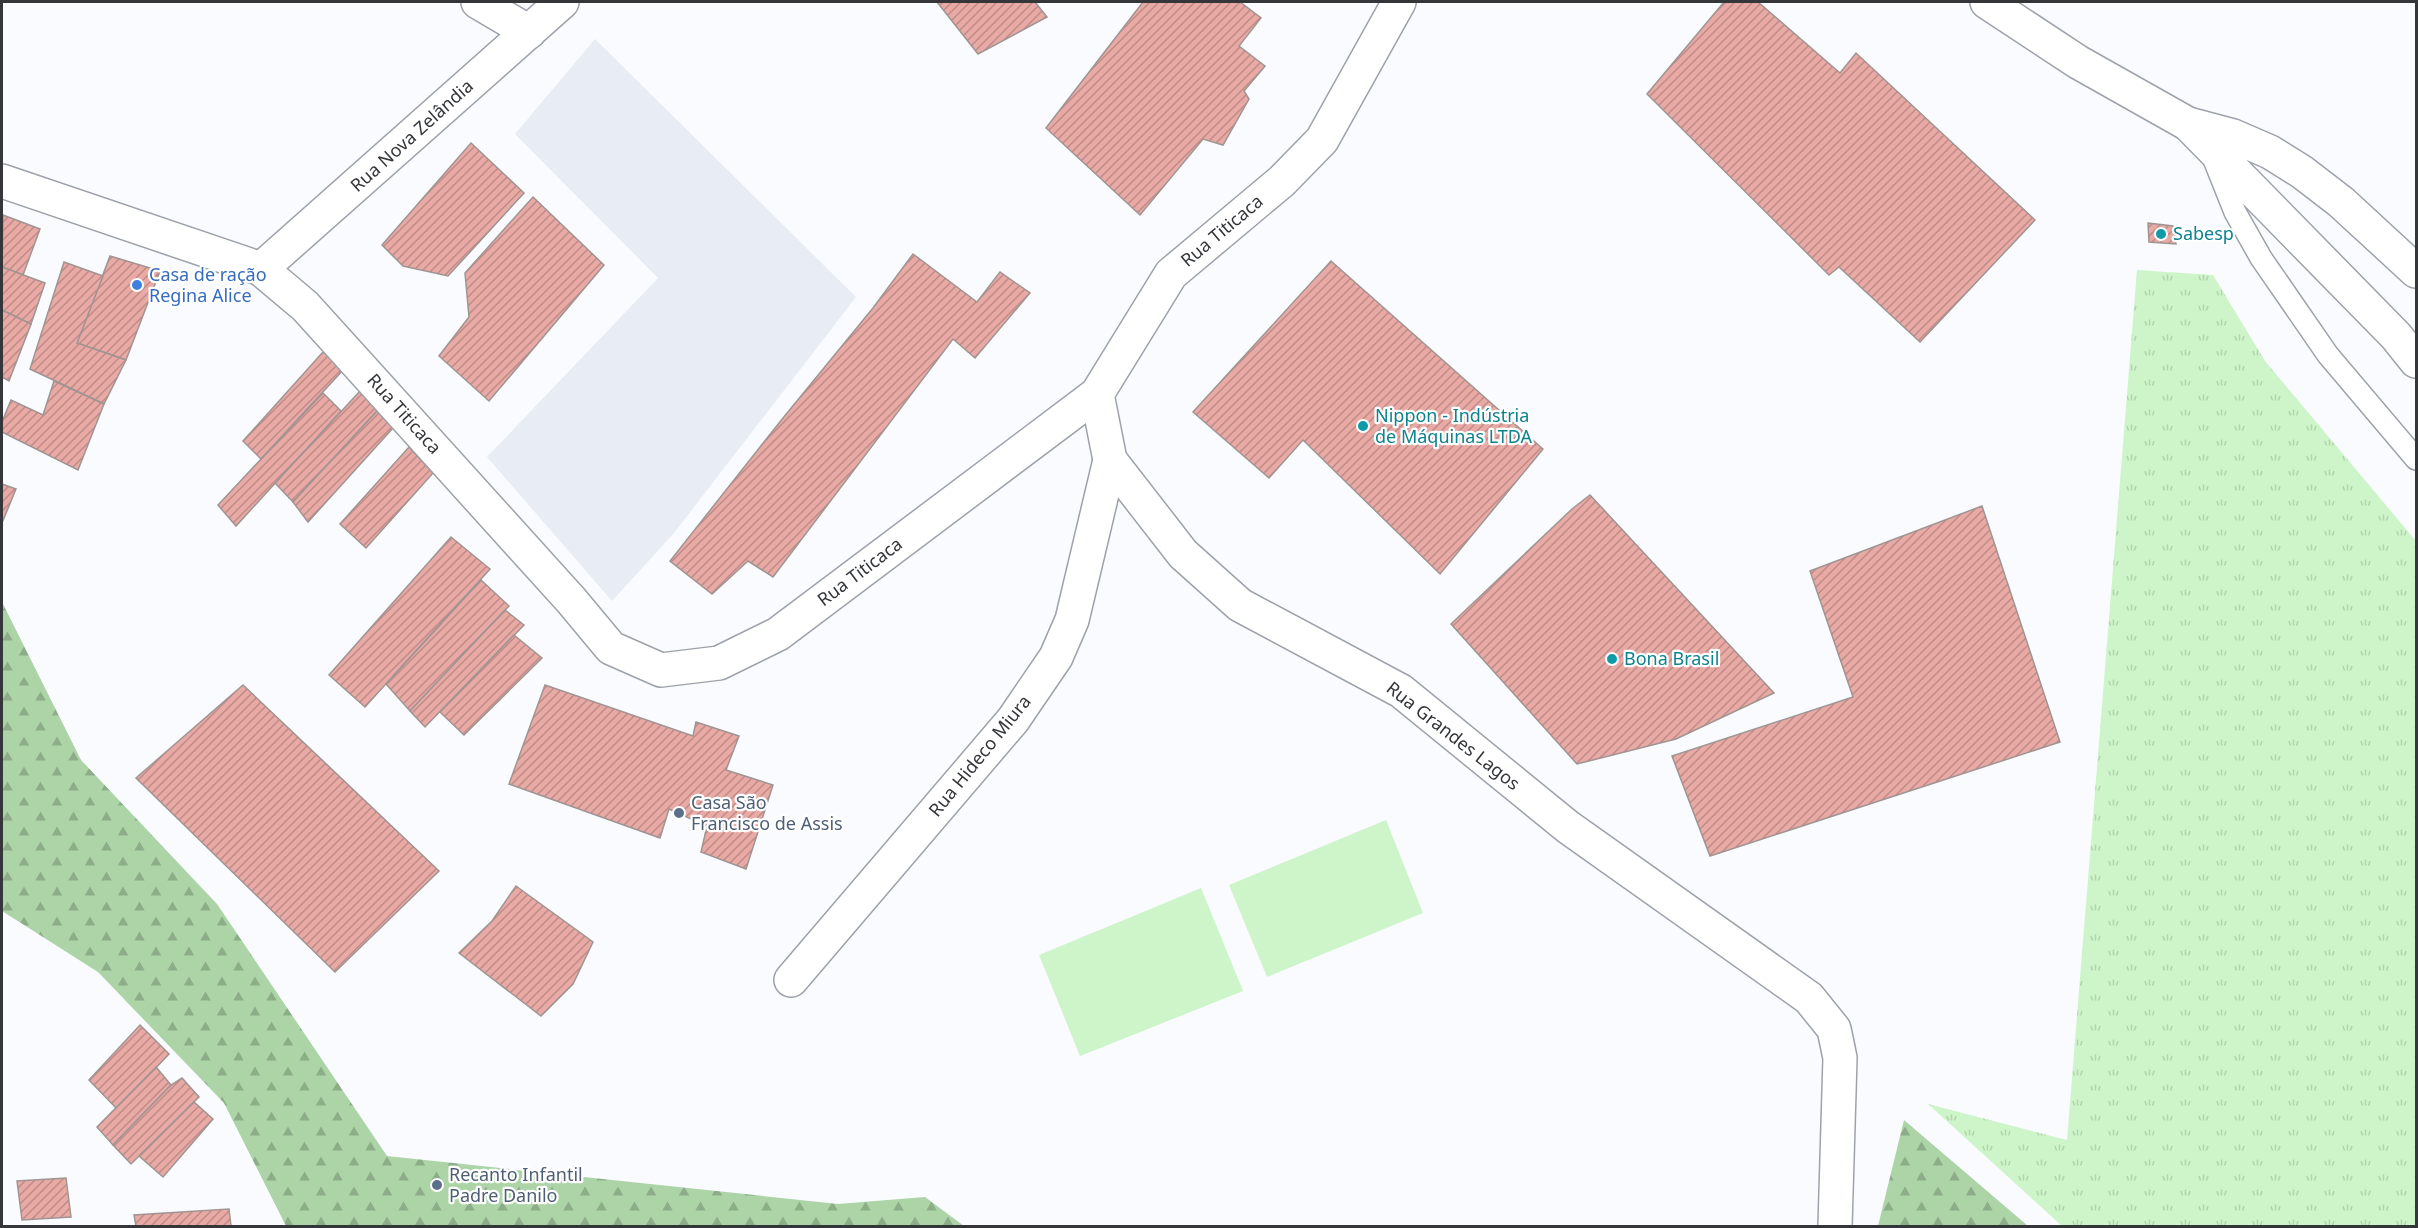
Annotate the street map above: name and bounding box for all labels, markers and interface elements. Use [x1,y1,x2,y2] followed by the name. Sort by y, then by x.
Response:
[345,74,478,197] street label: Rua Nova Zelândia
[1175,189,1268,272] street label: Rua Titicaca
[2173,221,2234,245] place label: Sabesp
[2154,227,2168,241] marker: Sabesp
[149,262,267,307] place label: Casa de ração Regina Alice
[130,278,144,292] marker: Casa de ração Regina Alice
[362,368,447,459] street label: Rua Titicaca
[1375,403,1533,448] place label: Nippon - Indústria de Máquinas LTDA
[1356,419,1370,433] marker: Nippon - Indústria de Máquinas LTDA
[812,531,907,611] street label: Rua Titicaca
[1624,646,1719,670] place label: Bona Brasil
[1605,652,1619,666] marker: Bona Brasil
[1382,676,1525,795] street label: Rua Grandes Lagos
[923,690,1036,821] street label: Rua Hideco Miura
[691,790,843,835] place label: Casa São Francisco de Assis
[672,806,686,820] marker: Casa São Francisco de Assis
[449,1162,583,1207] place label: Recanto Infantil Padre Danilo
[430,1178,444,1192] marker: Recanto Infantil Padre Danilo

